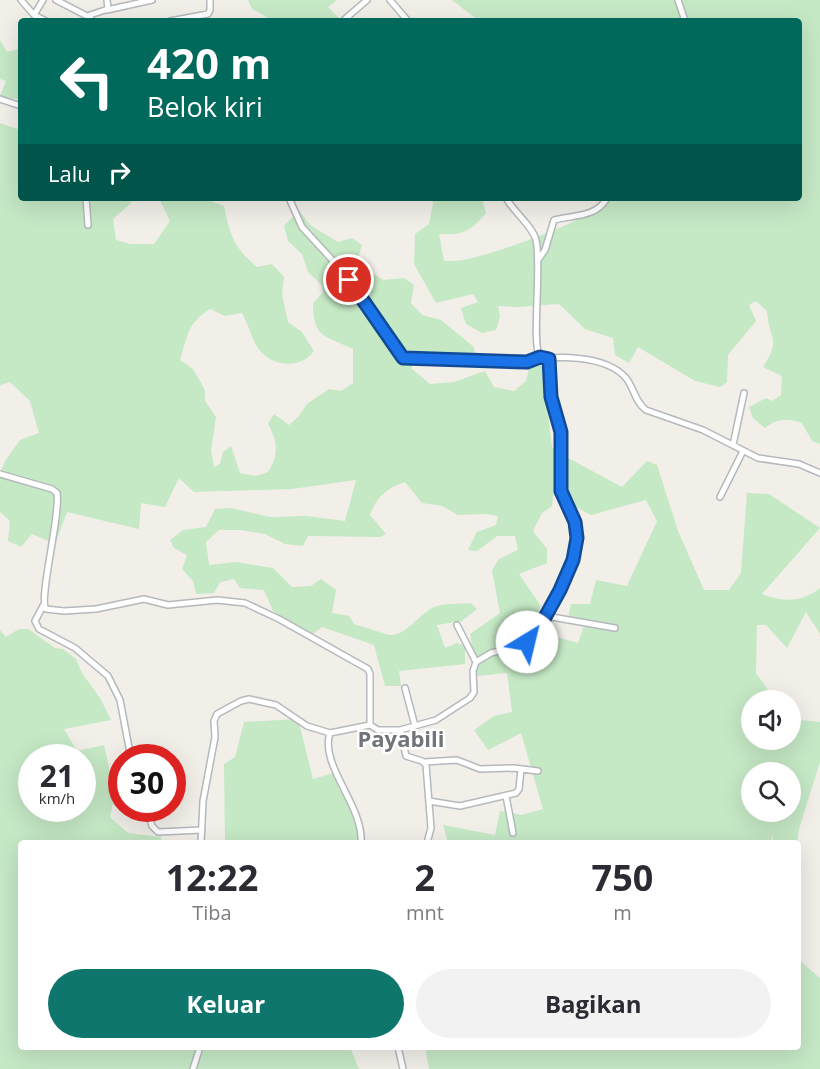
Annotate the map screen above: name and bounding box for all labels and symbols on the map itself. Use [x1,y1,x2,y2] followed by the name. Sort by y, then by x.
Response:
[323,254,374,305] pin
[495,610,559,674] position arrow
[358,723,444,753] district label: Payabili
[108,744,186,822] speed limit sign: 30

